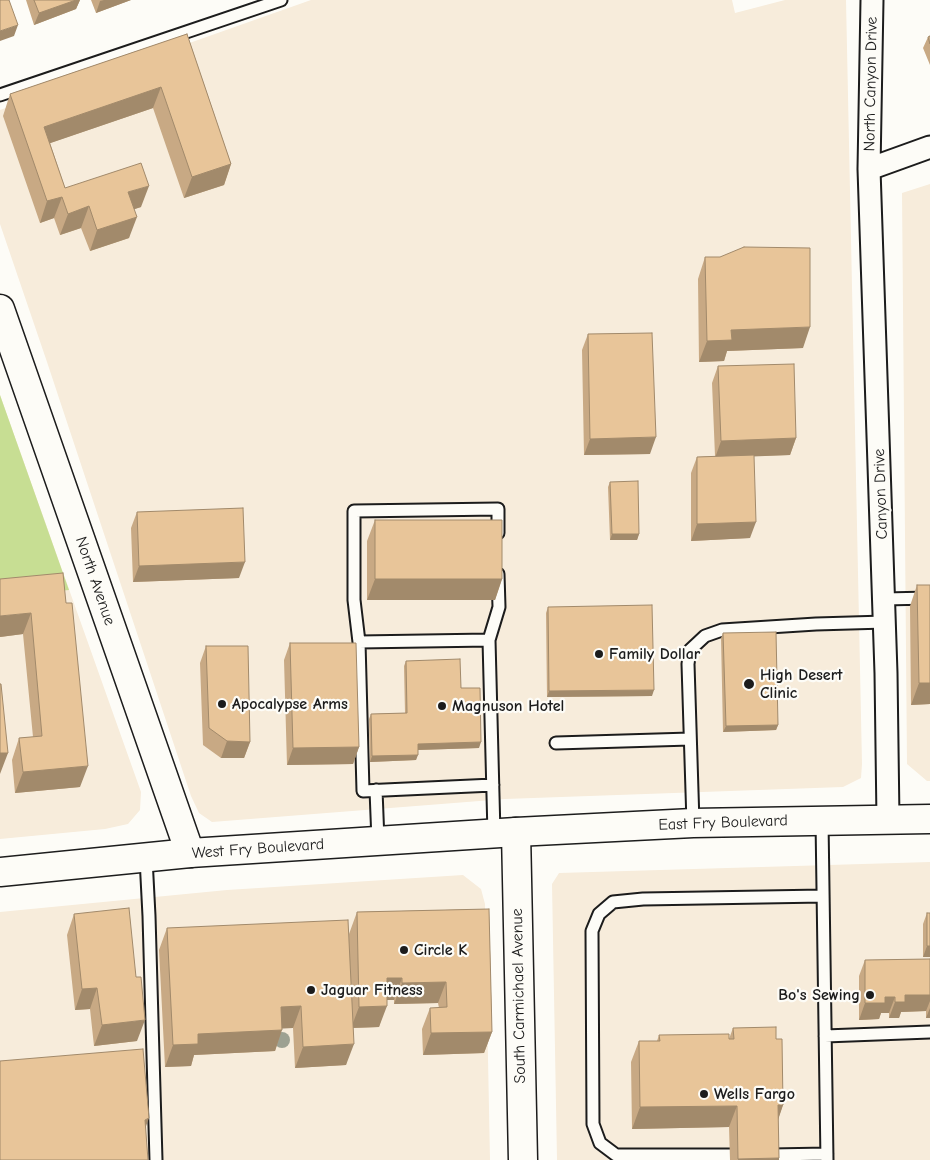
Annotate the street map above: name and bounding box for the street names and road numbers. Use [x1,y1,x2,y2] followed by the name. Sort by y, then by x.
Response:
[860,16,882,152] street label: North Canyon Drive
[870,448,892,540] street label: Canyon Drive
[71,534,119,628] street label: North Avenue
[658,811,788,835] street label: East Fry Boulevard
[191,835,325,863] street label: West Fry Boulevard
[508,908,530,1084] street label: South Carmichael Avenue

